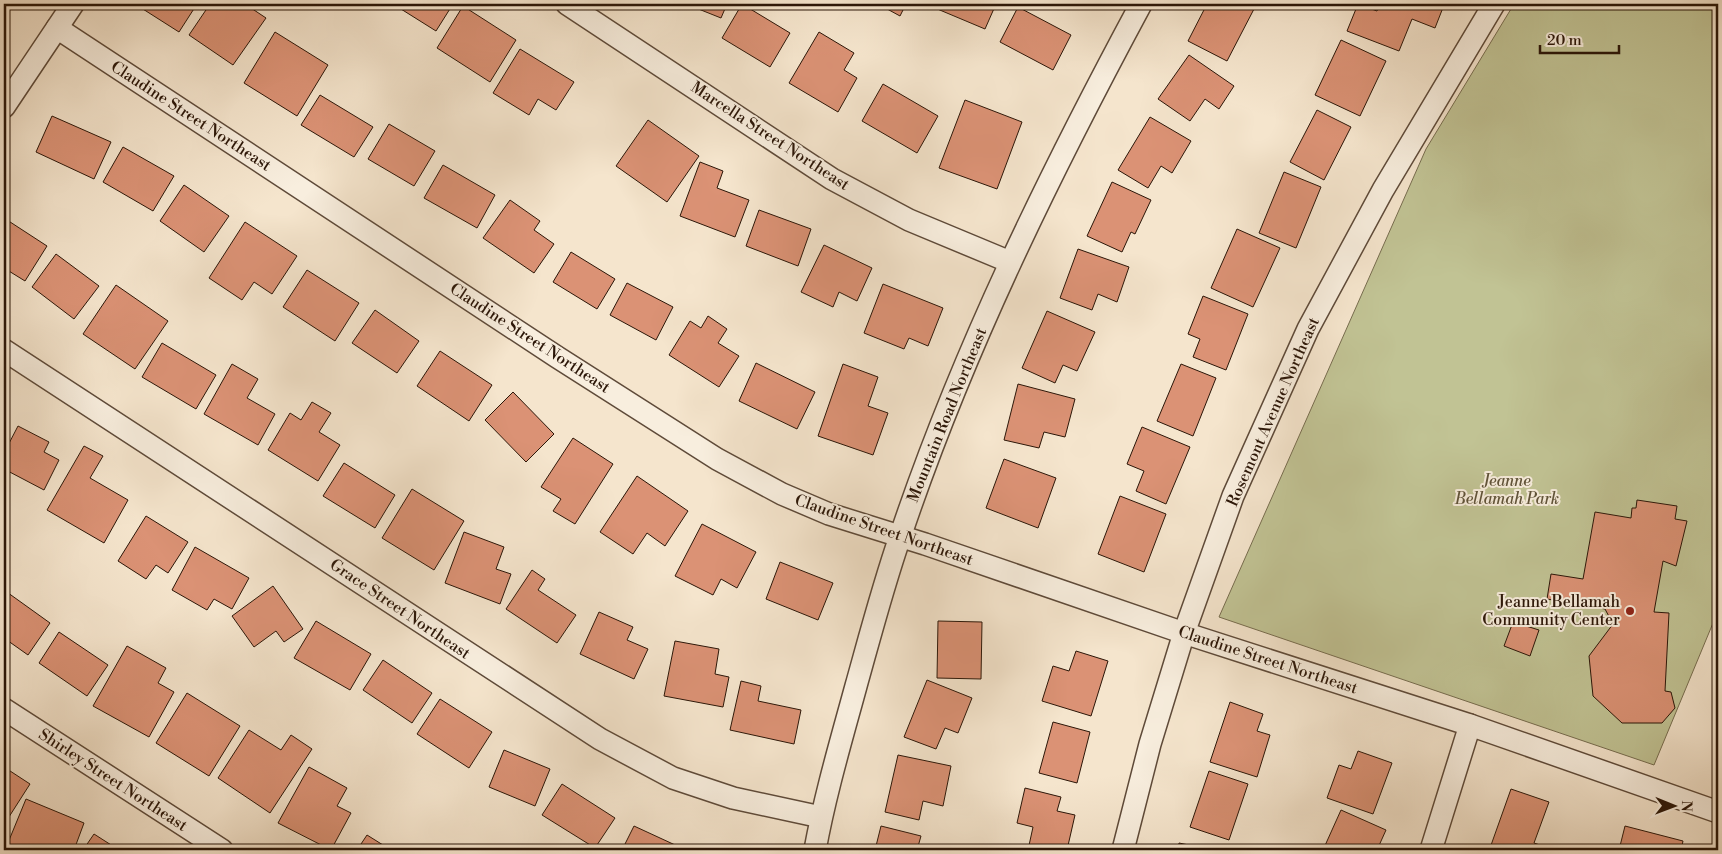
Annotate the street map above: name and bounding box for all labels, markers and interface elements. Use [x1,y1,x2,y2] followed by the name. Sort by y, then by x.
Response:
[1540,22,1618,54] scale bar
[1547,31,1582,50] text: 20 m
[107,57,275,176] street label: Claudine Street Northeast
[687,77,853,195] street label: Marcella Street Northeast
[446,279,614,398] street label: Claudine Street Northeast
[1222,314,1324,510] street label: Rosemont Avenue Northeast
[903,324,991,505] street label: Mountain Road Northeast
[1454,471,1559,509] park label: Jeanne Bellamah Park
[792,490,976,570] street label: Claudine Street Northeast
[326,554,474,664] street label: Grace Street Northeast
[1482,592,1620,630] place label: Jeanne Bellamah Community Center
[1624,605,1636,617] marker: Jeanne Bellamah Community Center
[1176,622,1361,699] street label: Claudine Street Northeast
[35,724,192,836] street label: Shirley Street Northeast
[1650,782,1700,832] north arrow
[1677,801,1695,812] text: N

